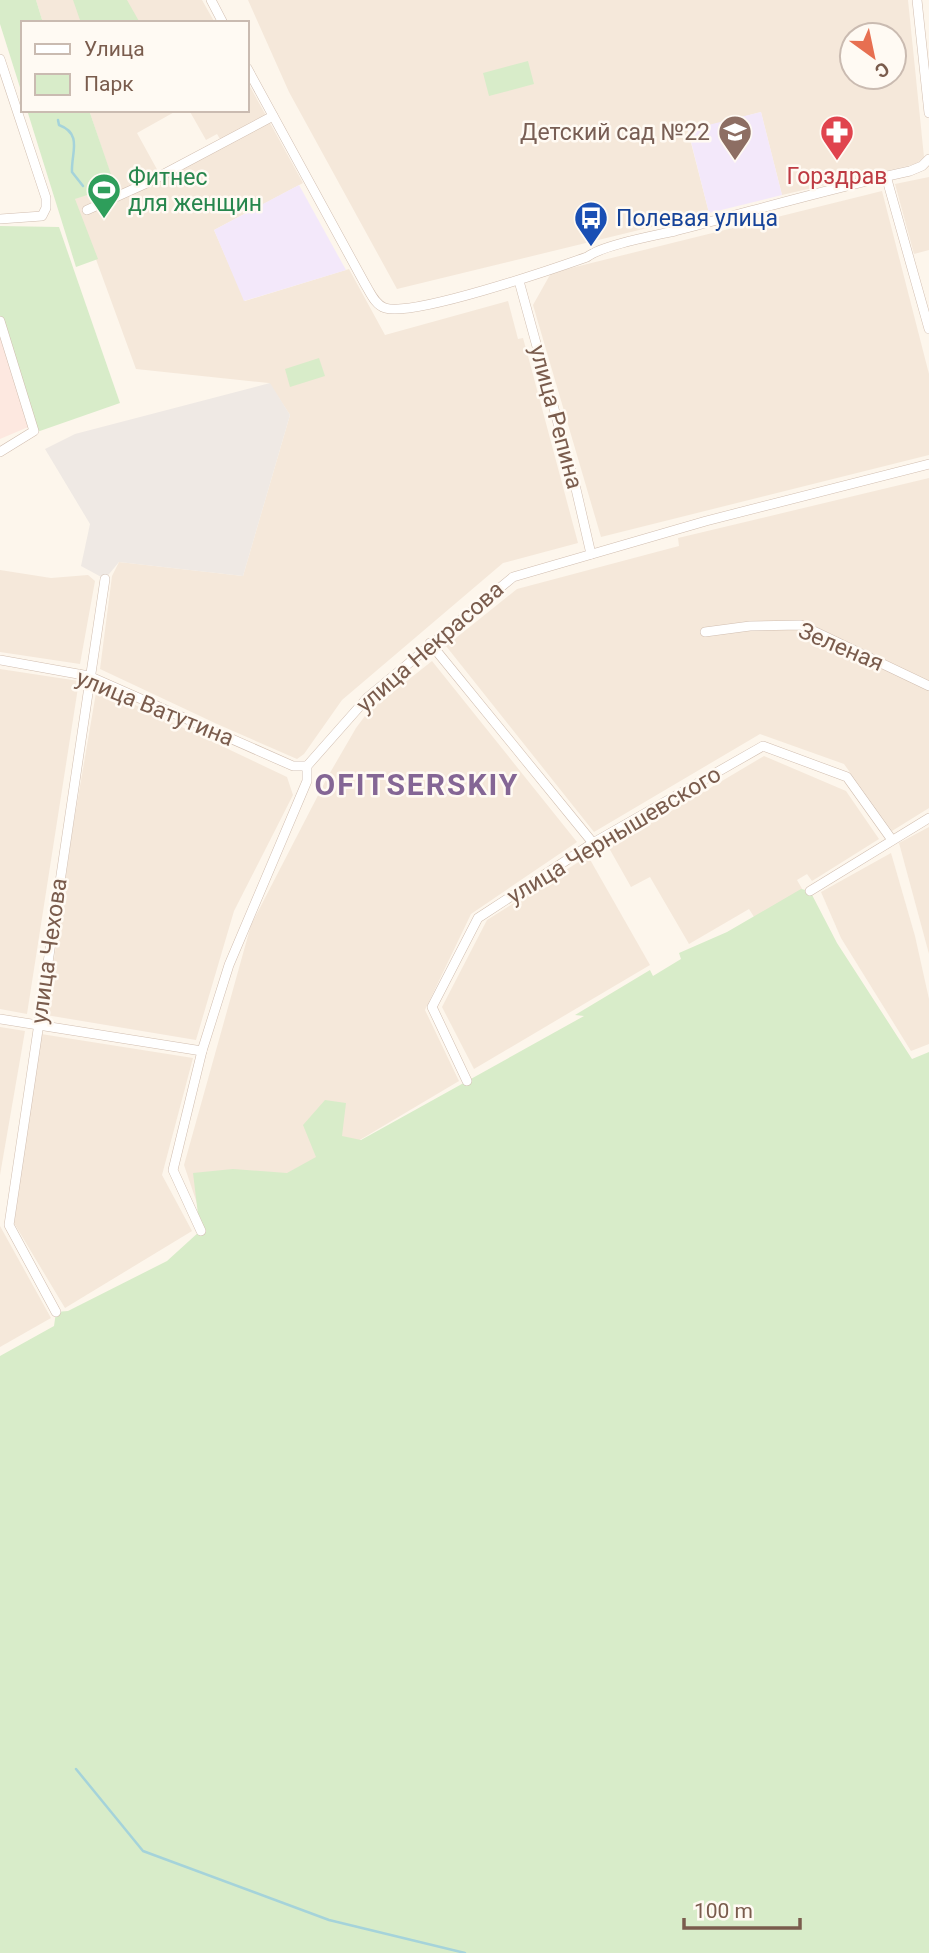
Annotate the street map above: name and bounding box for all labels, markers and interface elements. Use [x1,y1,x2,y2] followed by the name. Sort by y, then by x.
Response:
[21,21,248,112] legend
[838,21,908,91] north arrow
[84,37,145,61] text: Улица
[871,57,893,83] text: С
[84,72,134,96] text: Парк
[716,113,754,162] school or university icon: Детский сад №22
[818,113,856,162] pharmacy icon: Горздрав
[520,119,710,146] place label: Детский сад №22
[787,163,887,190] place label: Горздрав
[128,164,262,217] place label: Фитнес для женщин
[85,171,123,220] sports icon: Фитнес для женщин
[572,199,610,248] bus stop icon: Полевая улица
[616,205,778,232] place label: Полевая улица
[524,342,588,492] street label: улица Репина
[351,576,509,718] street label: улица Некрасова
[794,617,888,677] street label: Зеленая
[72,664,238,752] street label: улица Ватутина
[502,760,726,910] street label: улица Чернышевского
[315,767,519,802] district label: OFITSERSKIY
[25,876,73,1026] street label: улица Чехова
[684,1886,800,1930] scale bar
[694,1899,753,1923] text: 100 m

